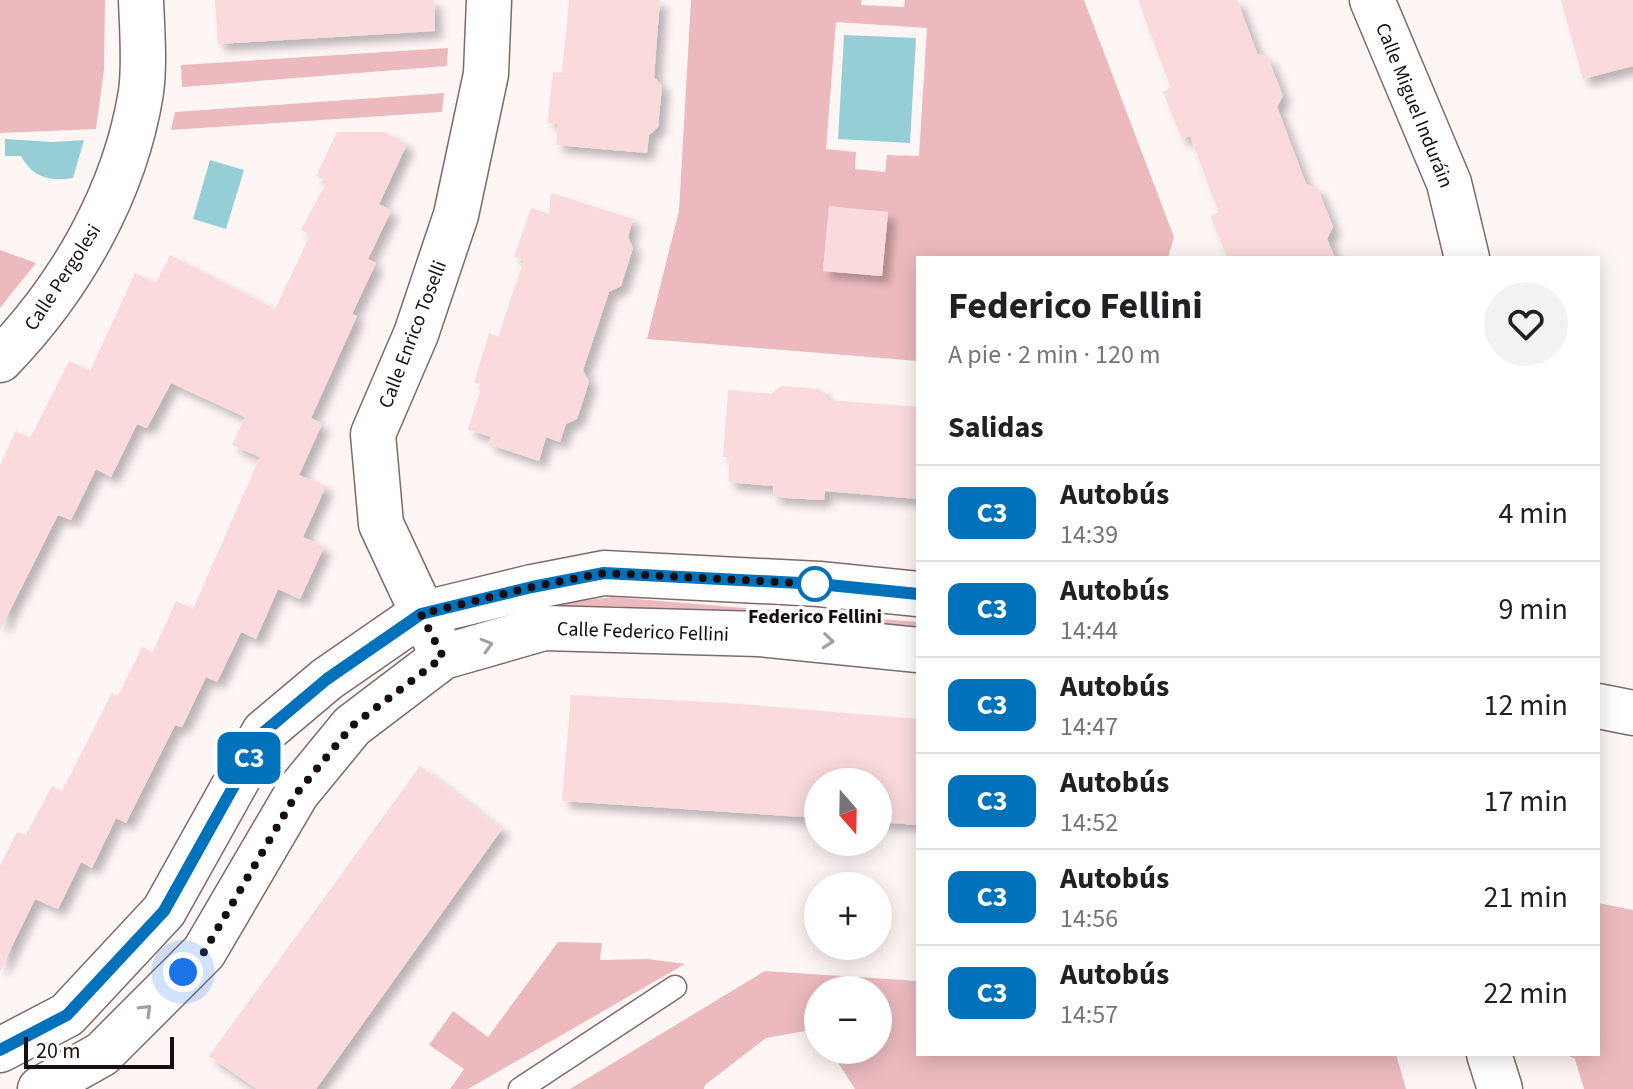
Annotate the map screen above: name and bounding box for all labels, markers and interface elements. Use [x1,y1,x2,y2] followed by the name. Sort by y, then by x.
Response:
[1368,19,1460,192] street label: Calle Miguel Induráin
[18,219,108,336] street label: Calle Pergolesi
[372,256,454,412] street label: Calle Enrico Toselli
[948,279,1203,333] text: Federico Fellini
[1484,282,1568,366] button: heart
[948,336,1161,373] text: A pie · 2 min · 120 m
[948,406,1044,449] text: Salidas
[1060,473,1169,516] text: Autobús
[1498,492,1568,535] text: 4 min
[976,493,1008,533] text: C3
[1060,516,1118,553] text: 14:39
[798,567,832,601] marker: Federico Fellini
[1060,569,1169,612] text: Autobús
[1498,588,1568,631] text: 9 min
[976,589,1008,629] text: C3
[748,603,882,631] place label: Federico Fellini
[1060,612,1118,649] text: 14:44
[556,615,729,649] street label: Calle Federico Fellini
[822,632,835,649] one-way arrow
[479,637,493,654] one-way arrow
[1060,665,1169,708] text: Autobús
[1484,684,1568,727] text: 12 min
[976,685,1008,725] text: C3
[1060,708,1118,745] text: 14:47
[213,732,285,784] line badge: C3
[233,738,265,778] text: C3
[1060,761,1169,804] text: Autobús
[804,768,892,856] north arrow
[804,768,892,1064] map controls
[1484,780,1568,823] text: 17 min
[976,781,1008,821] text: C3
[1060,804,1118,841] text: 14:52
[1060,857,1169,900] text: Autobús
[804,872,892,960] button: +
[1484,876,1568,919] text: 21 min
[976,877,1008,917] text: C3
[1060,900,1118,937] text: 14:56
[163,952,203,992] your location
[1060,953,1169,996] text: Autobús
[1484,972,1568,1015] text: 22 min
[976,973,1008,1013] text: C3
[804,976,892,1064] button: −
[1060,996,1118,1033] text: 14:57
[137,1004,151,1019] one-way arrow
[24,1033,174,1069] scale bar
[36,1035,81,1067] text: 20 m

